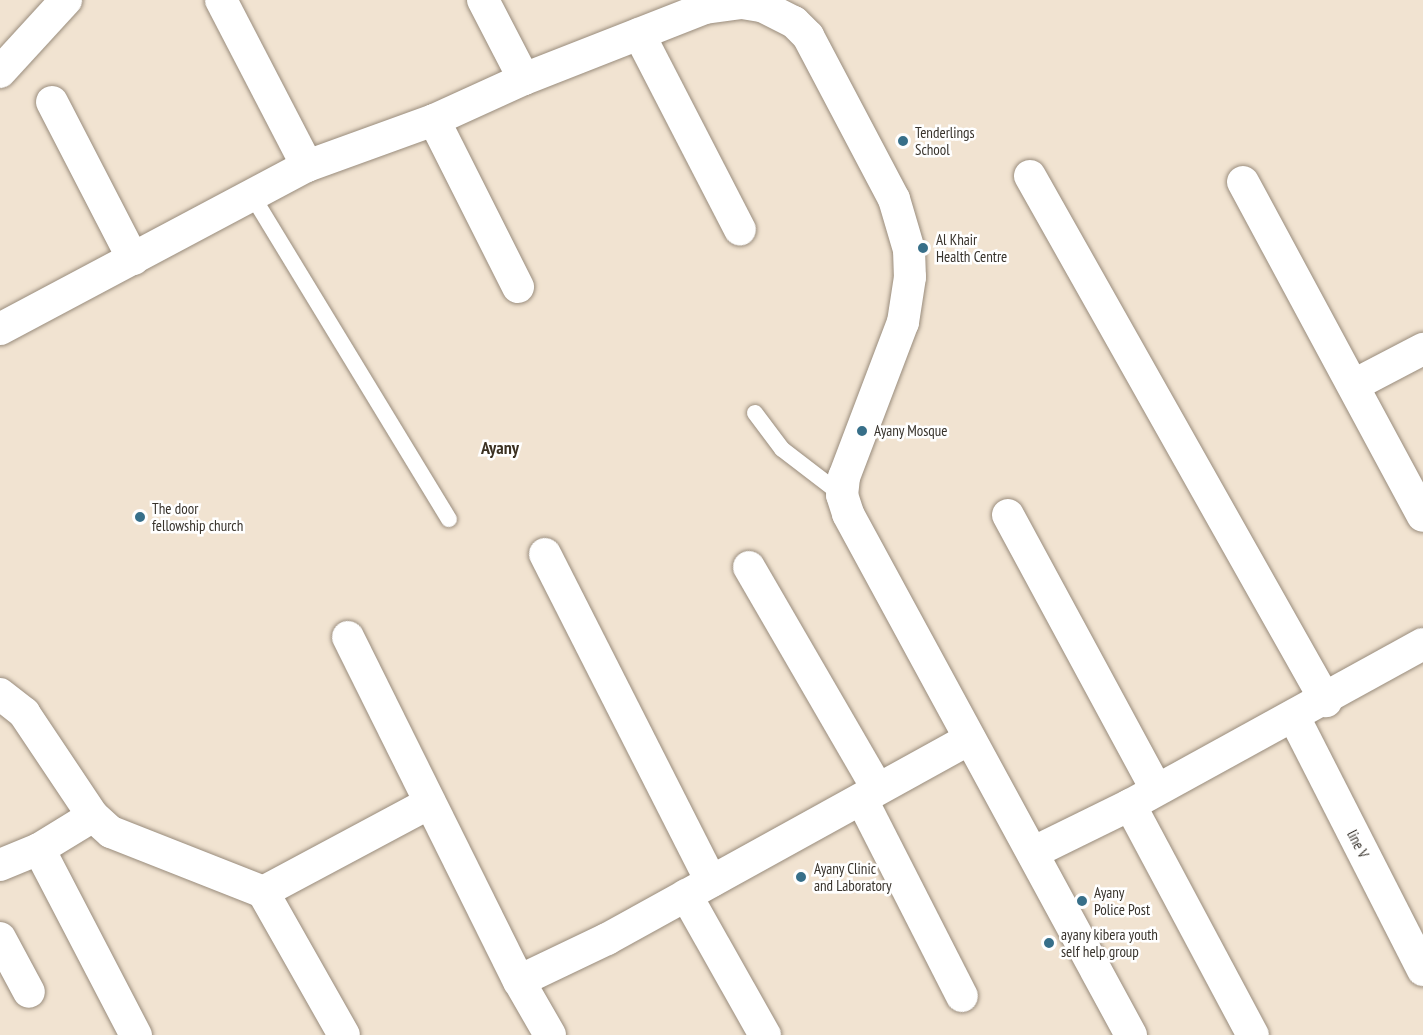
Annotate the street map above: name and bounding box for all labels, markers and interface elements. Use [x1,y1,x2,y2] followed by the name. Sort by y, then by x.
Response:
[915,123,975,158] place label: Tenderlings School
[896,134,910,148] marker: Tenderlings School
[936,230,1007,265] place label: Al Khair Health Centre
[914,239,932,257] marker: Al Khair Health Centre
[874,422,948,440] place label: Ayany Mosque
[855,424,869,438] marker: Ayany Mosque
[481,437,519,459] district label: Ayany
[152,499,243,534] place label: The door fellowship church
[133,510,147,524] marker: The door fellowship church
[1343,827,1373,861] street label: line V
[814,859,892,894] place label: Ayany Clinic and Laboratory
[792,868,810,886] marker: Ayany Clinic and Laboratory
[1094,883,1150,918] place label: Ayany Police Post
[1075,894,1089,908] marker: Ayany Police Post
[1061,925,1158,960] place label: ayany kibera youth self help group
[1042,936,1056,950] marker: ayany kibera youth self help group

